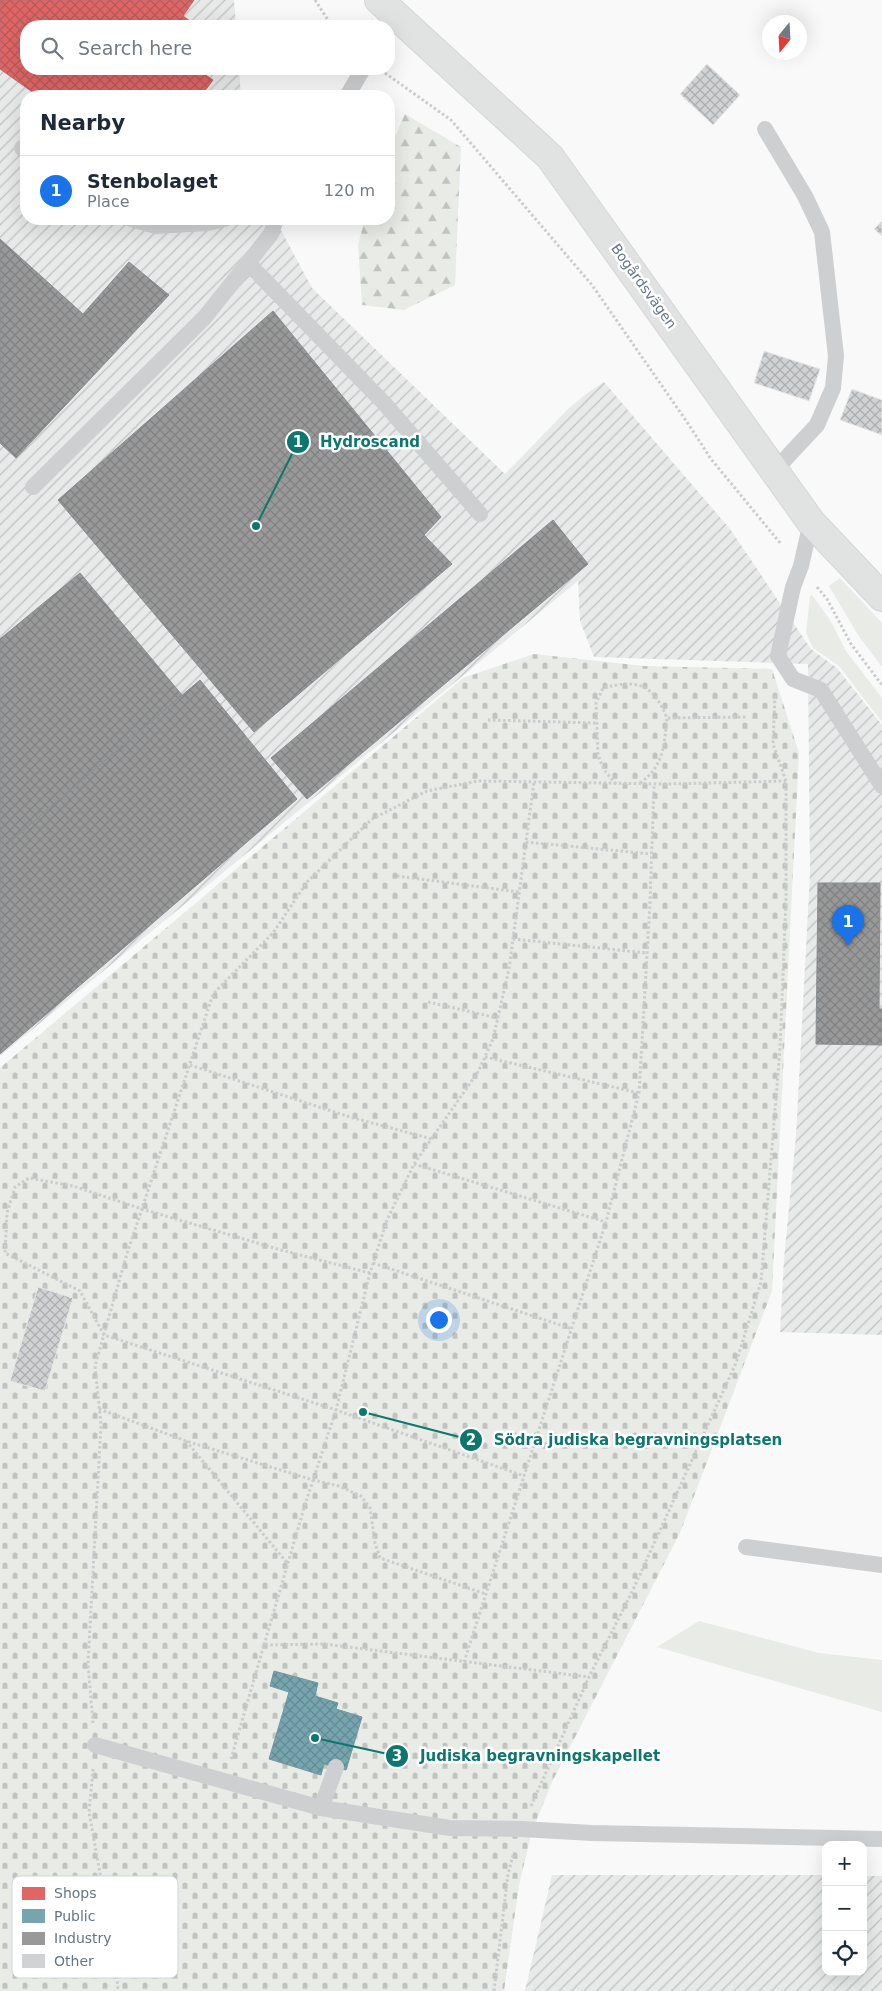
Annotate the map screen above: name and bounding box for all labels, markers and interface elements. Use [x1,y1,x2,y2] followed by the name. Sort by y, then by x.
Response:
[762,15,807,60] north arrow
[20,20,395,75] search box
[38,34,66,62] icon: search
[78,37,192,59] text: Search here
[40,111,125,135] text: Nearby
[87,170,218,192] text: Stenbolaget
[50,181,62,200] text: 1
[324,181,375,200] text: 120 m
[87,192,130,211] text: Place
[608,241,680,331] street label: Bogårdsvägen
[285,427,430,457] callout: Hydroscand
[293,433,303,451] text: 1
[320,433,420,451] text: Hydroscand
[832,905,864,946] pin: 1
[426,1307,452,1333] your location
[458,1425,792,1455] callout: Södra judiska begravningsplatsen
[466,1431,476,1449] text: 2
[494,1431,782,1449] text: Södra judiska begravningsplatsen
[385,1741,670,1771] callout: Judiska begravningskapellet
[392,1747,402,1765] text: 3
[419,1747,660,1765] text: Judiska begravningskapellet
[822,1841,867,1976] map controls
[822,1841,867,1886] button: +
[12,1876,178,1978] legend
[54,1885,97,1901] text: Shops
[822,1886,867,1931] button: −
[54,1908,95,1924] text: Public
[54,1930,112,1946] text: Industry
[822,1931,867,1976] button: locate
[54,1953,94,1969] text: Other

